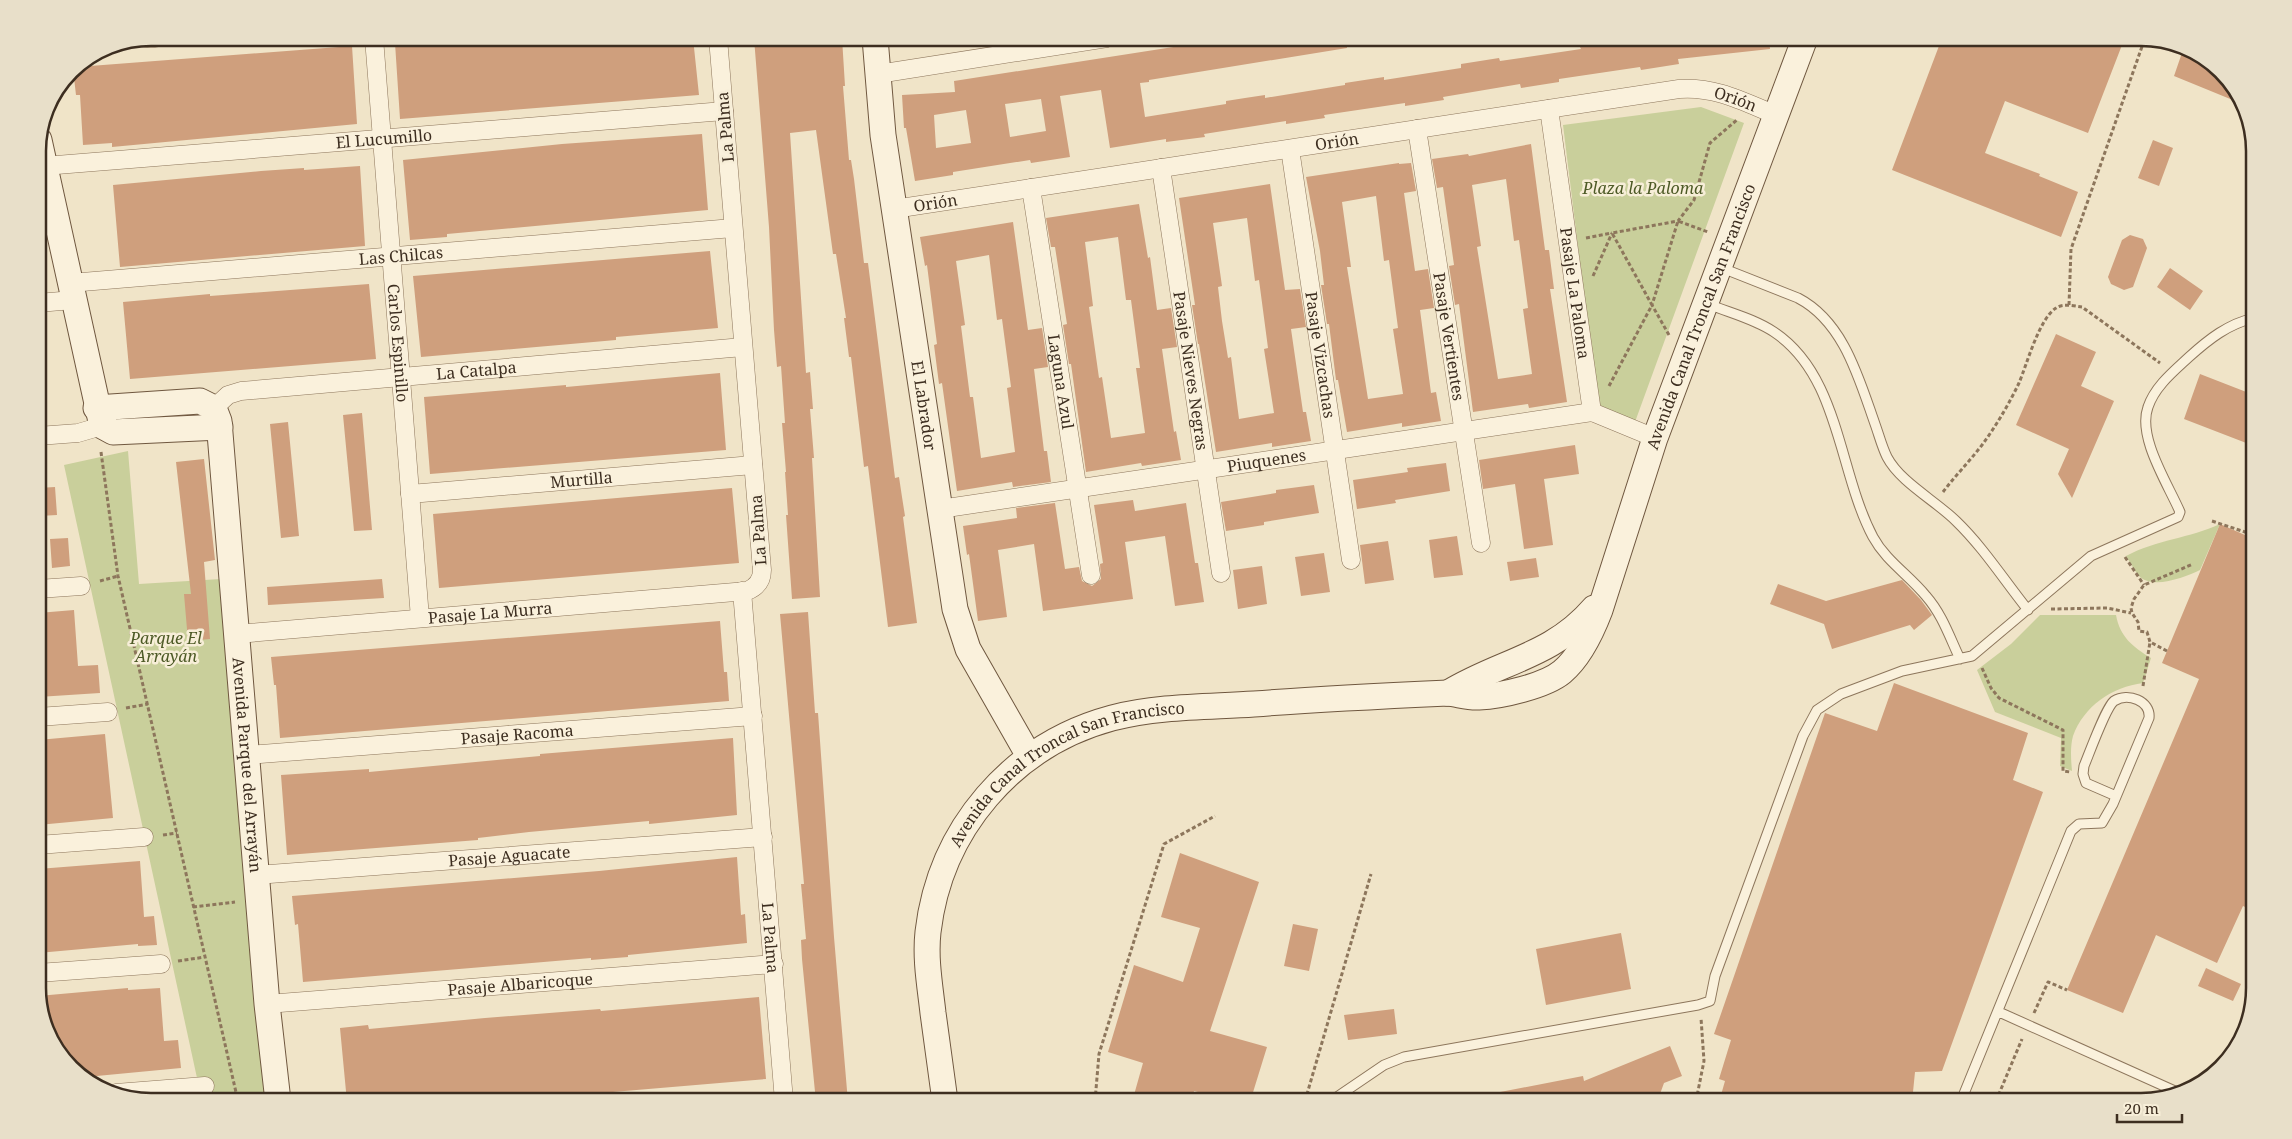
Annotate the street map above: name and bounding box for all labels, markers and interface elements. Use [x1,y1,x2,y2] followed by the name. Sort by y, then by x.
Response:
[1712,81,1760,117] street label: Orión
[711,91,739,163] street label: La Palma
[335,124,433,153] street label: El Lucumillo
[1313,127,1360,156] street label: Orión
[1582,177,1704,199] park label: Plaza la Paloma
[1641,180,1760,452] street label: Avenida Canal Troncal San Francisco
[912,188,959,217] street label: Orión
[1555,226,1595,360] street label: Pasaje La Paloma
[358,241,444,270] street label: Las Chilcas
[1428,271,1470,402] street label: Pasaje Vertientes
[383,283,414,403] street label: Carlos Espinillo
[1168,290,1214,452] street label: Pasaje Nieves Negras
[1300,290,1341,420] street label: Pasaje Vizcachas
[1043,333,1079,431] street label: Laguna Azul
[435,356,517,385] street label: La Catalpa
[906,359,942,453] street label: El Labrador
[1225,444,1307,477] street label: Piuquenes
[549,466,613,493] street label: Murtilla
[745,494,771,566] street label: La Palma
[427,596,553,629] street label: Pasaje La Murra
[129,627,202,667] park label: Parque El Arrayán
[227,656,267,874] street label: Avenida Parque del Arrayán
[944,697,1185,851] street label: Avenida Canal Troncal San Francisco
[460,719,574,749] street label: Pasaje Racoma
[447,840,571,872] street label: Pasaje Aguacate
[757,902,784,974] street label: La Palma
[447,967,594,1001] street label: Pasaje Albaricoque
[2117,1092,2182,1124] scale bar
[2124,1098,2159,1118] text: 20 m

